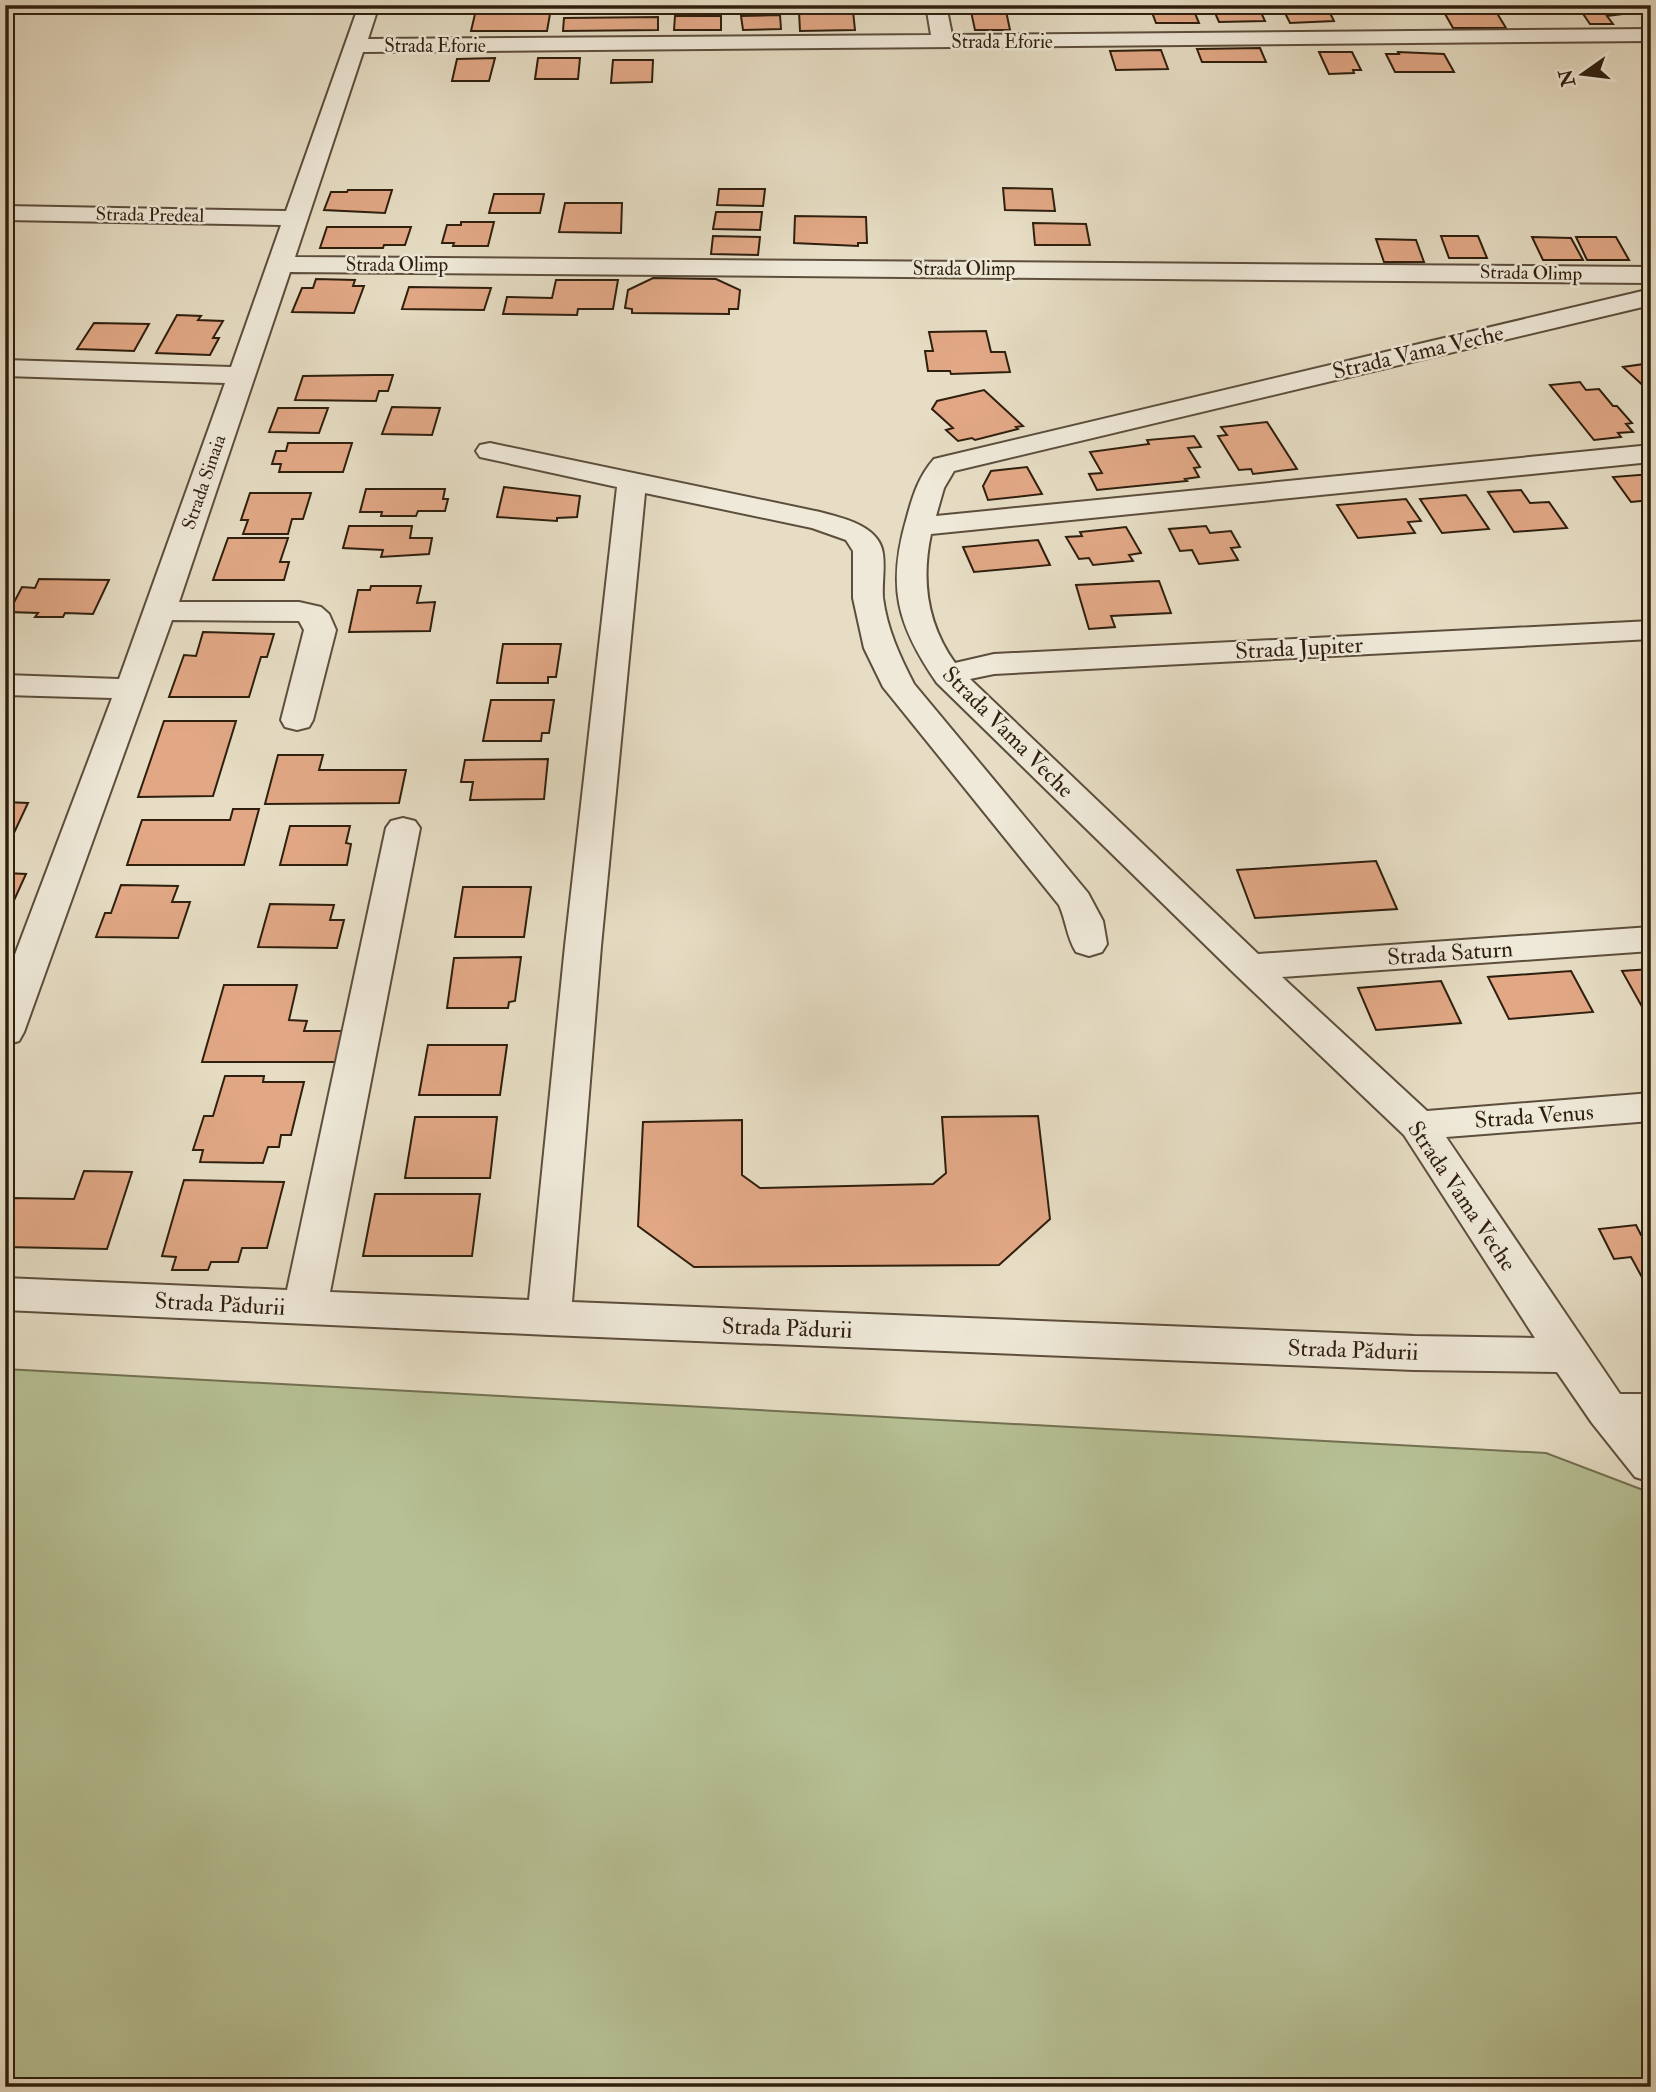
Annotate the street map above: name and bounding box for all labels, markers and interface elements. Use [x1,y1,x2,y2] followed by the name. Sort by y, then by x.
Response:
[951,30,1053,54] street label: Strada Eforie
[384,34,486,58] street label: Strada Eforie
[1548,38,1618,108] north arrow
[1554,66,1581,90] text: N
[95,202,205,228] street label: Strada Predeal
[346,253,448,278] street label: Strada Olimp
[913,257,1015,282] street label: Strada Olimp
[1480,260,1582,287] street label: Strada Olimp
[1330,318,1507,386] street label: Strada Vama Veche
[177,431,231,533] street label: Strada Sinaia
[1234,630,1364,667] street label: Strada Jupiter
[936,660,1080,804] street label: Strada Vama Veche
[1386,934,1514,972] street label: Strada Saturn
[1473,1097,1595,1135] street label: Strada Venus
[1401,1115,1523,1277] street label: Strada Vama Veche
[154,1286,286,1322] street label: Strada Pădurii
[721,1311,853,1345] street label: Strada Pădurii
[1287,1333,1419,1367] street label: Strada Pădurii

